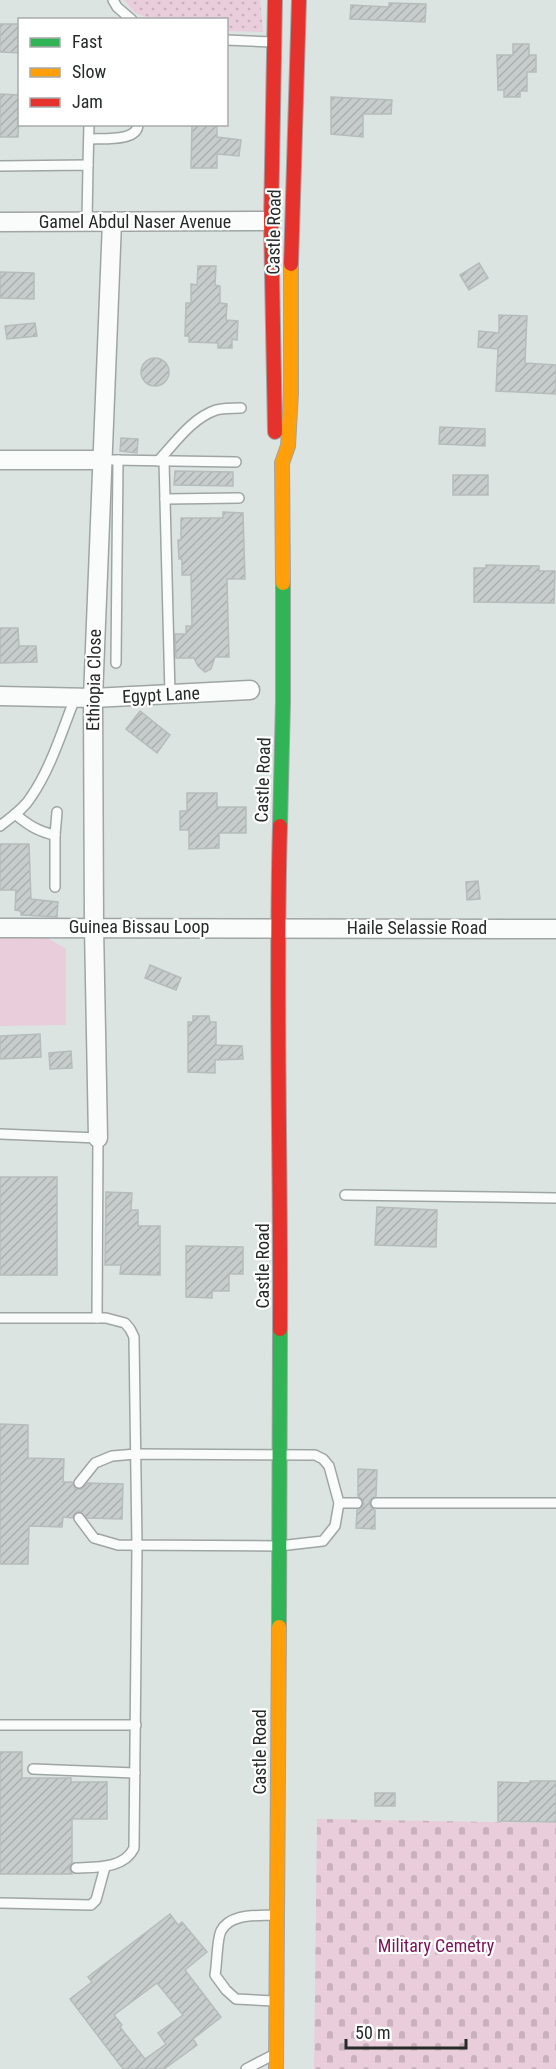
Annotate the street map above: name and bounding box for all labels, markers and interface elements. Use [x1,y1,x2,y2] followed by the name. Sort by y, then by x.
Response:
[18,18,228,126] legend
[72,31,103,52] text: Fast
[72,61,107,82] text: Slow
[72,91,103,112] text: Jam
[262,189,285,275] street label: Castle Road
[39,211,231,232] street label: Gamel Abdul Naser Avenue
[82,629,105,731] street label: Ethiopia Close
[122,682,200,707] street label: Egypt Lane
[251,737,274,823] street label: Castle Road
[69,916,209,937] street label: Guinea Bissau Loop
[347,917,487,938] street label: Haile Selassie Road
[252,1223,273,1309] street label: Castle Road
[249,1709,270,1795] street label: Castle Road
[378,1935,495,1956] park label: Military Cemetry
[346,2012,466,2050] scale bar
[355,2022,390,2043] text: 50 m

